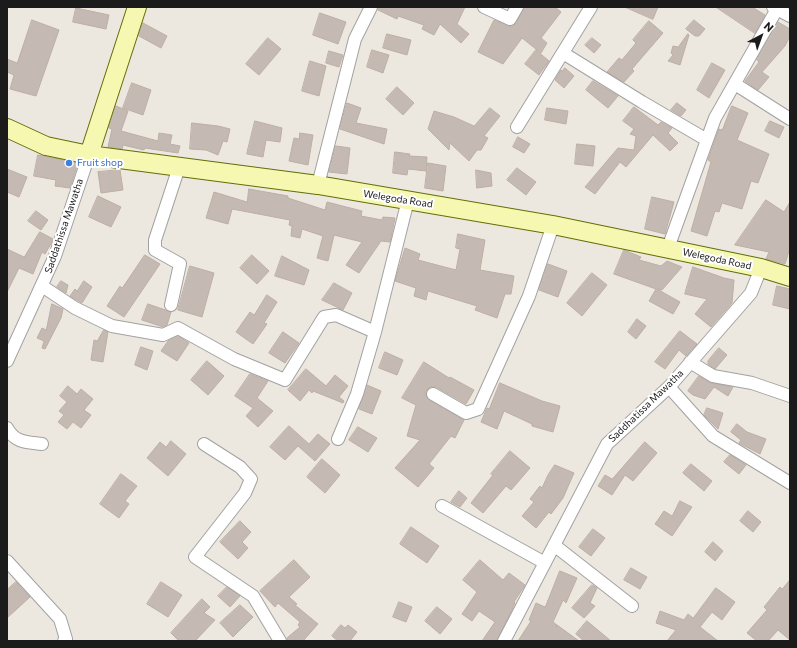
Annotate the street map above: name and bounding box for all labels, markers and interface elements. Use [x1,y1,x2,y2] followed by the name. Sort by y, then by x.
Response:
[741,16,781,56] north arrow
[762,19,777,34] text: N
[77,157,123,169] place label: Fruit shop
[64,158,74,168] marker: Fruit shop
[42,177,86,275] street label: Saddathissa Mawatha
[362,188,434,210] street label: Welegoda Road
[681,246,753,272] street label: Welegoda Road
[606,367,686,445] street label: Saddhatissa Mawatha

